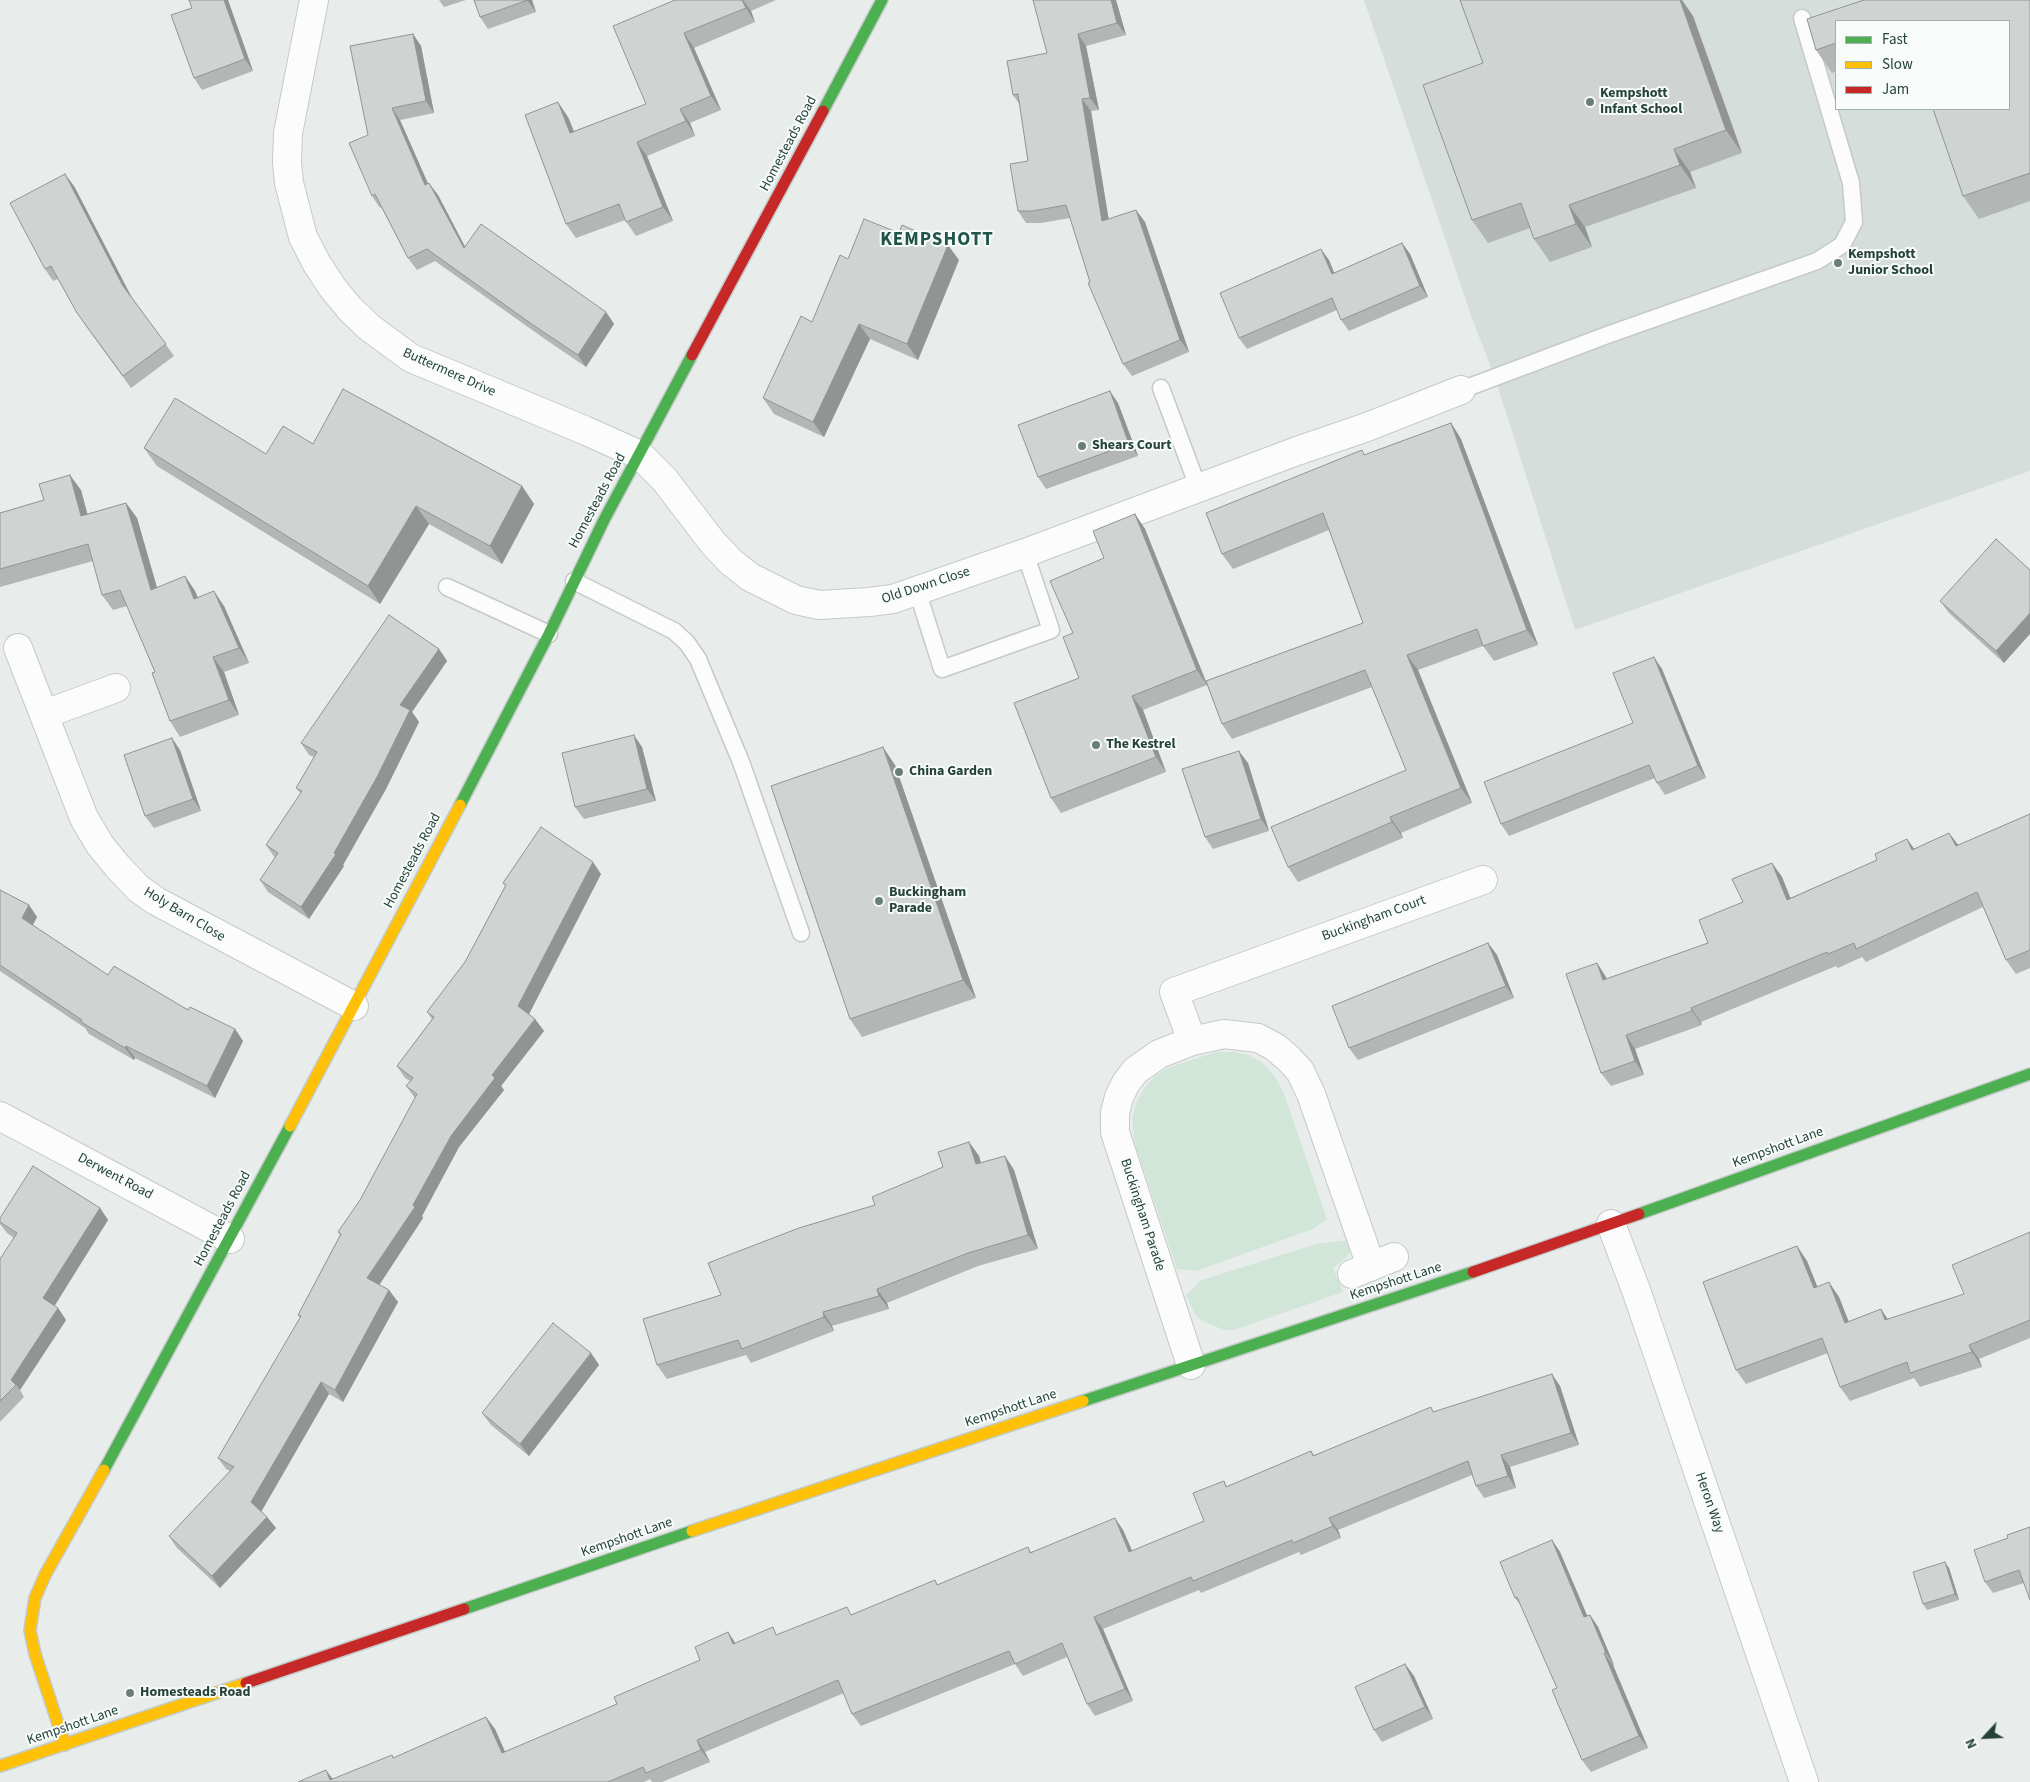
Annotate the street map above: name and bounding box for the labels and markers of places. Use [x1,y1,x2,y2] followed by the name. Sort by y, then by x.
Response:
[1600,86,1682,118] place label: Kempshott Infant School
[1584,96,1596,108] marker: Kempshott Infant School
[1848,247,1933,280] place label: Kempshott Junior School
[1832,257,1844,269] marker: Kempshott Junior School
[1092,438,1172,454] place label: Shears Court
[1076,440,1088,452] marker: Shears Court
[1106,737,1175,753] place label: The Kestrel
[1090,739,1102,751] marker: The Kestrel
[909,764,992,780] place label: China Garden
[893,766,905,778] marker: China Garden
[889,885,966,918] place label: Buckingham Parade
[873,895,885,907] marker: Buckingham Parade
[140,1685,250,1701] place label: Homesteads Road
[124,1687,136,1699] marker: Homesteads Road

